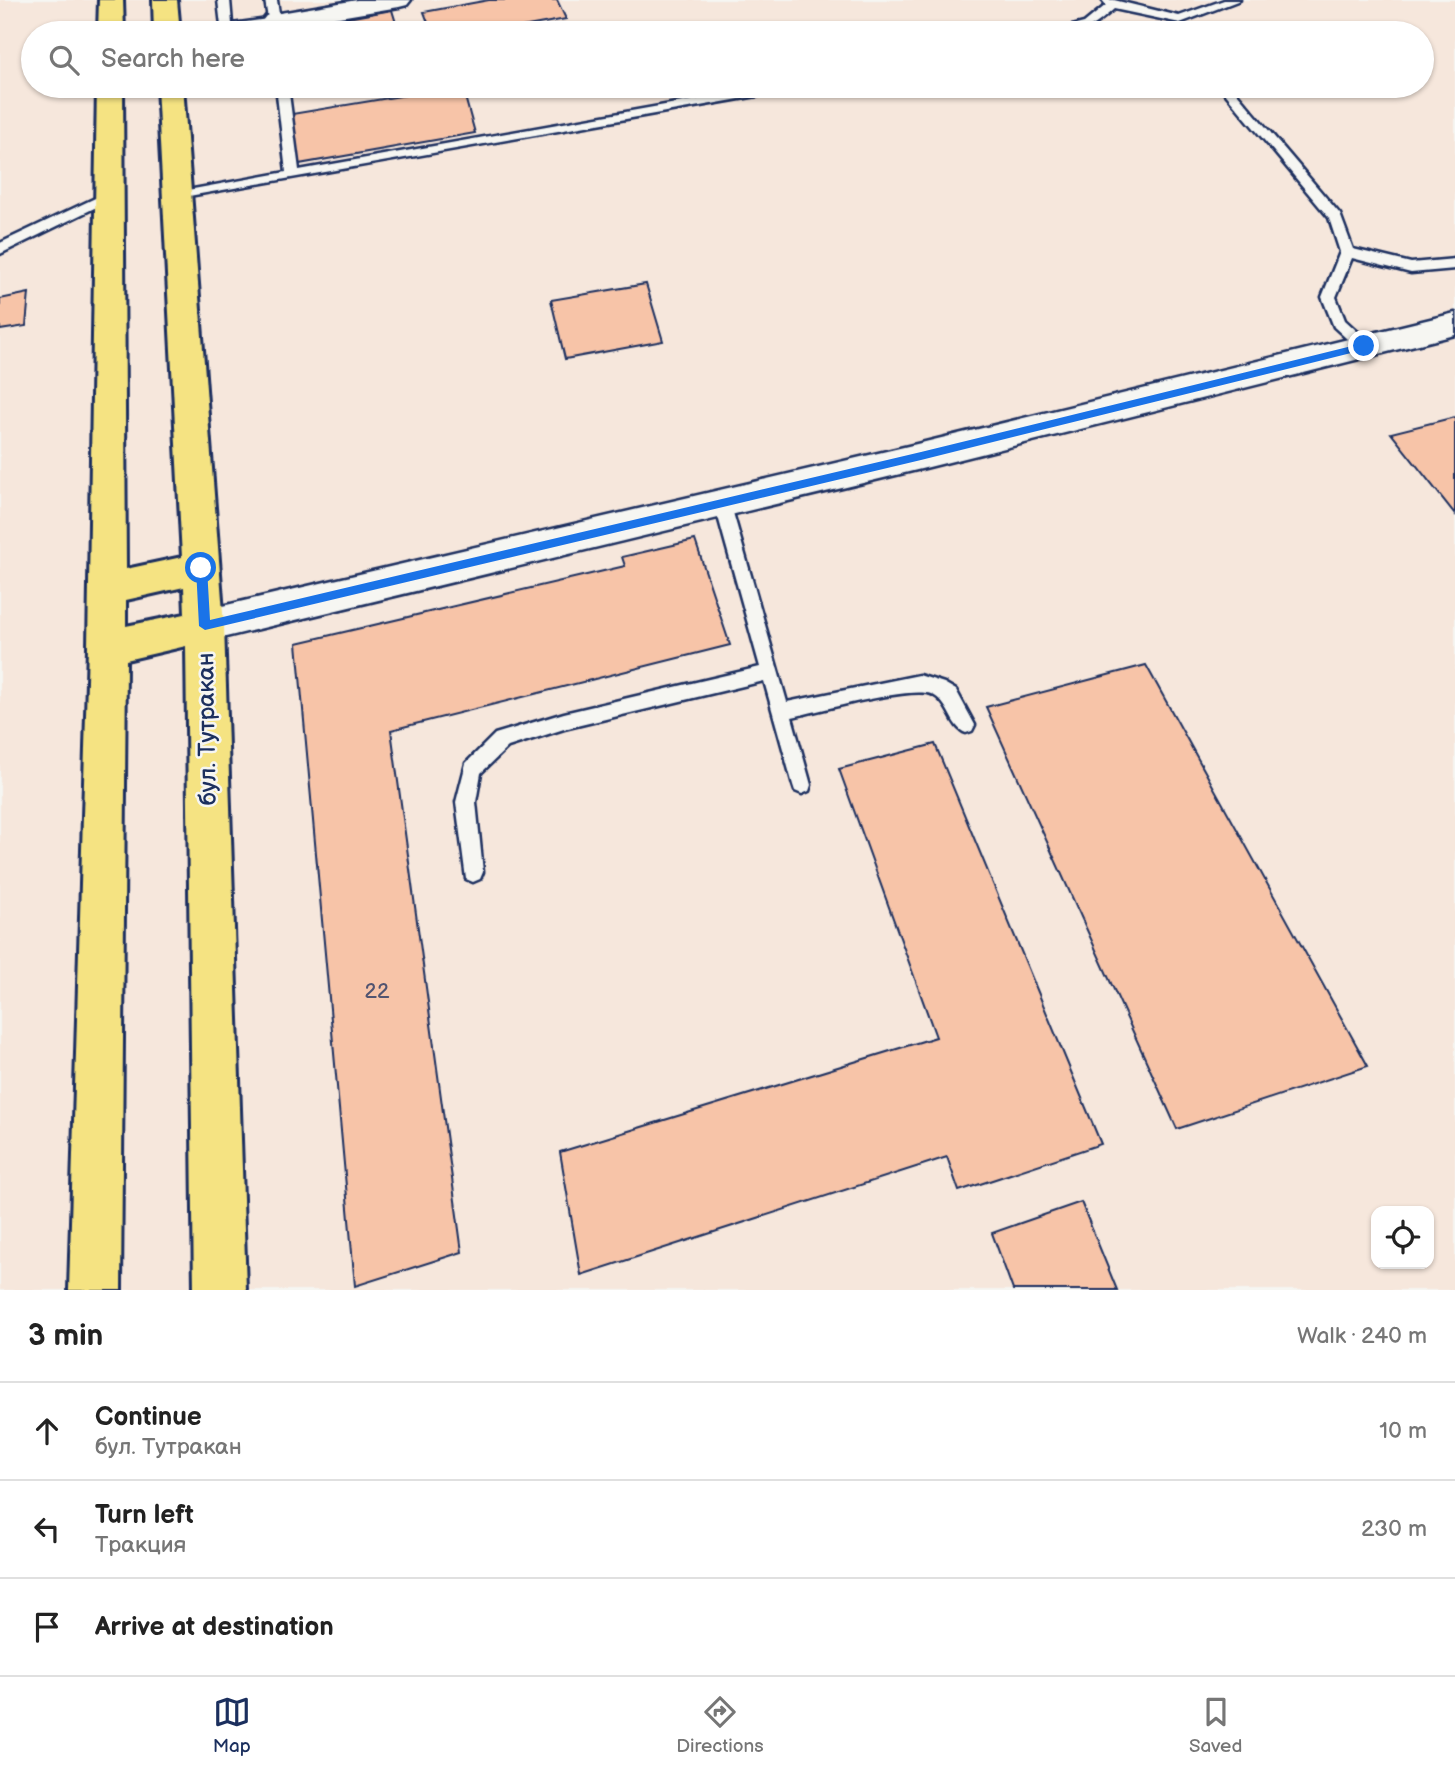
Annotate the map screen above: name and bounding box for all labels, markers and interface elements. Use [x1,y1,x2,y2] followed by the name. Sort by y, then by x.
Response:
[21,21,1434,98] search box
[45,41,83,79] icon: search
[101,44,245,75] text: Search here
[1348,330,1379,361] route end
[185,552,216,583] route start
[191,652,223,806] street label: бул. Тутракан
[365,979,390,1004] house number: 22
[1371,1206,1434,1269] map controls
[1371,1206,1434,1269] button: locate
[28,1318,103,1354] text: 3 min
[1297,1322,1427,1350] text: Walk · 240 m
[95,1402,202,1433] text: Continue
[28,1412,66,1450] icon: ahead
[1379,1417,1427,1445] text: 10 m
[95,1433,242,1461] text: бул. Тутракан
[95,1500,194,1531] text: Turn left
[28,1510,66,1548] icon: left
[1361,1515,1427,1543] text: 230 m
[95,1531,186,1559] text: Тракция
[28,1608,66,1646] icon: arrive
[95,1612,334,1643] text: Arrive at destination
[213,1693,251,1758] tab: Map
[676,1693,764,1758] tab: Directions
[1189,1693,1242,1758] tab: Saved

